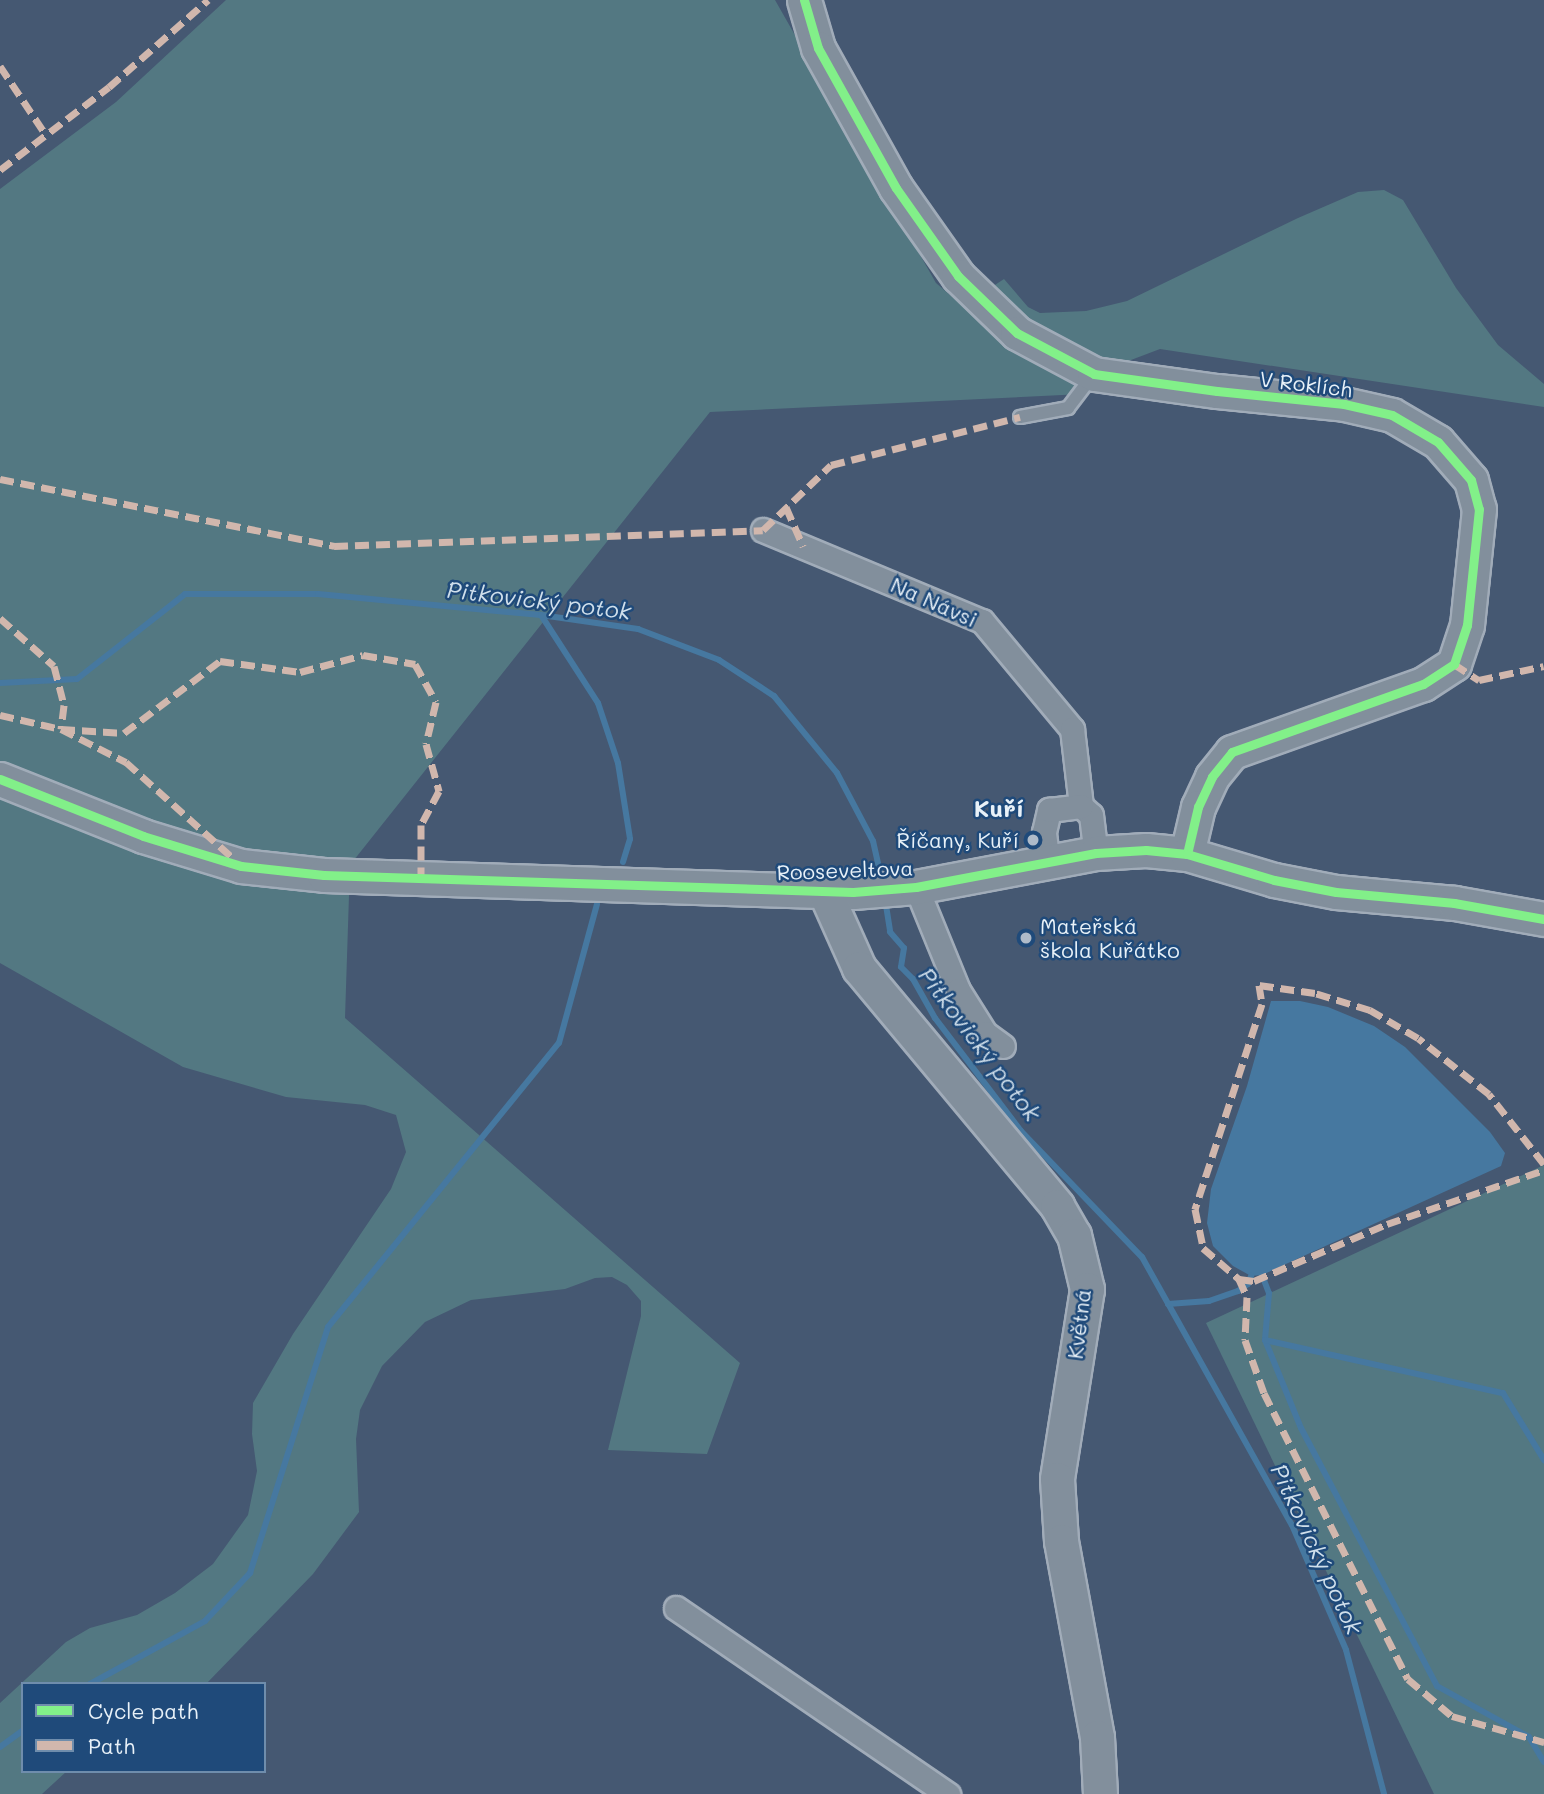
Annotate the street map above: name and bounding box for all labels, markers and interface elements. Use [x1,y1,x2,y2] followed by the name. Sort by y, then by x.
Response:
[1258,366,1354,402] street label: V Roklích
[887,572,981,632] street label: Na Návsi
[445,575,633,625] water label: Pitkovický potok
[974,794,1024,822] district label: Kuří
[897,827,1019,853] place label: Říčany, Kuří
[1025,832,1041,848] marker: Říčany, Kuří
[776,855,914,885] street label: Rooseveltova
[1040,913,1180,963] place label: Mateřská škola Kuřátko
[1018,930,1034,946] marker: Mateřská škola Kuřátko
[913,962,1047,1126] water label: Pitkovický potok
[1062,1288,1096,1360] street label: Květná
[1265,1459,1369,1639] water label: Pitkovický potok
[21,1682,266,1773] legend
[88,1697,198,1724] text: Cycle path
[88,1732,135,1759] text: Path

